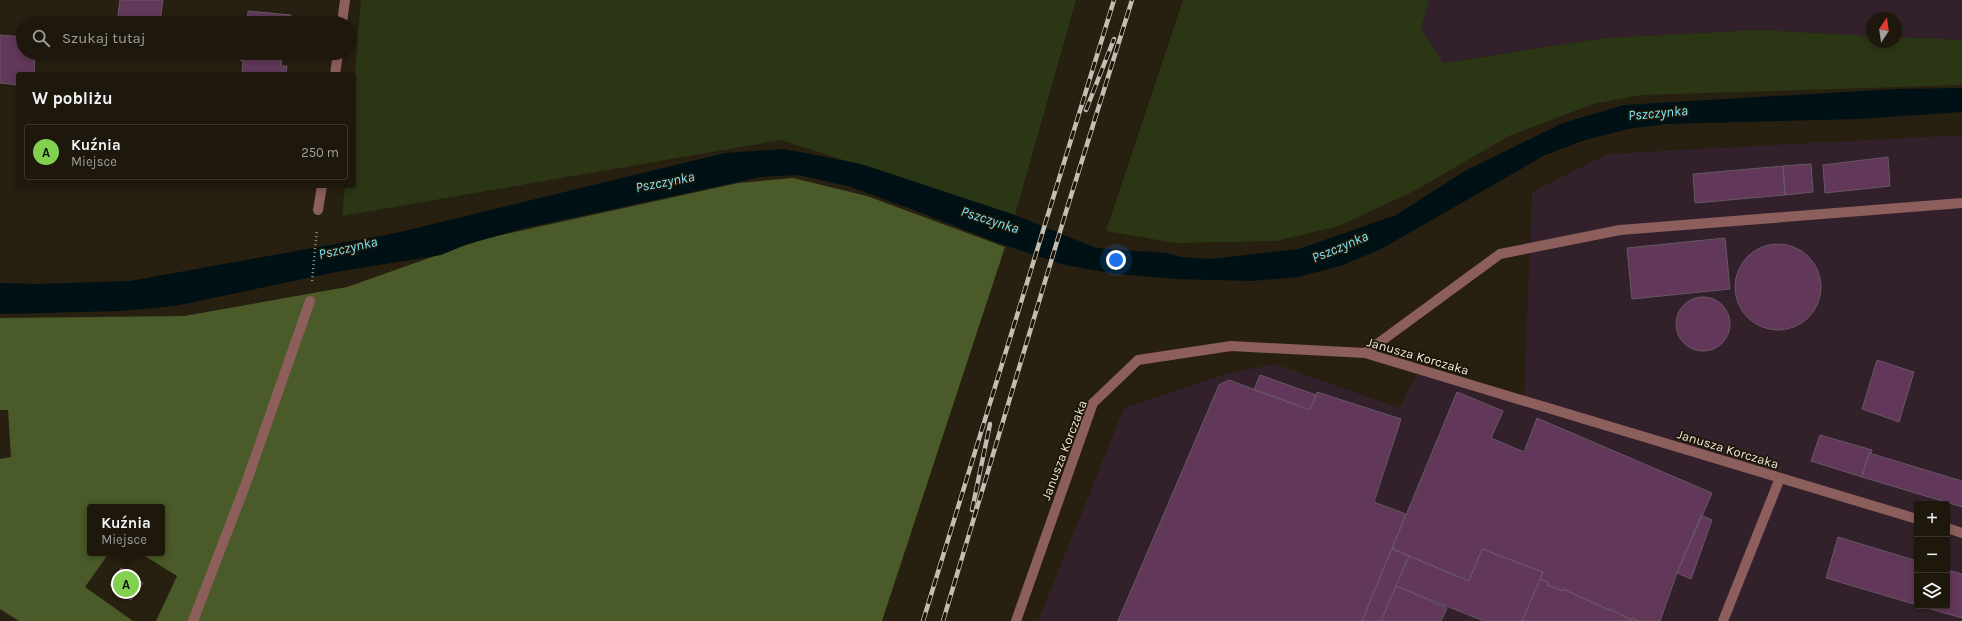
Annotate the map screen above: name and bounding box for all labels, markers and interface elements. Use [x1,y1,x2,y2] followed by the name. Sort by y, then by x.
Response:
[1866,12,1902,48] north arrow
[16,16,356,60] search box
[30,27,52,49] icon: search
[62,29,146,47] text: Szukaj tutaj
[32,88,113,108] text: W pobliżu
[1627,102,1689,124] water label: Pszczynka
[71,136,121,154] text: Kuźnia
[42,145,50,160] text: A
[301,145,339,160] text: 250 m
[71,154,117,169] text: Miejsce
[634,168,696,196] water label: Pszczynka
[959,203,1021,237] water label: Pszczynka
[1309,227,1371,267] water label: Pszczynka
[317,233,379,263] water label: Pszczynka
[1106,250,1126,270] your location
[1365,334,1471,378] street label: Janusza Korczaka
[1038,398,1090,502] street label: Janusza Korczaka
[1675,426,1781,472] street label: Janusza Korczaka
[1914,501,1950,609] map controls
[1914,501,1950,537] button: +
[87,504,165,556] popup
[101,514,151,532] text: Kuźnia
[101,532,147,547] text: Miejsce
[1914,537,1950,573] button: −
[113,569,139,599] pin: A
[1914,573,1950,609] button: layers

